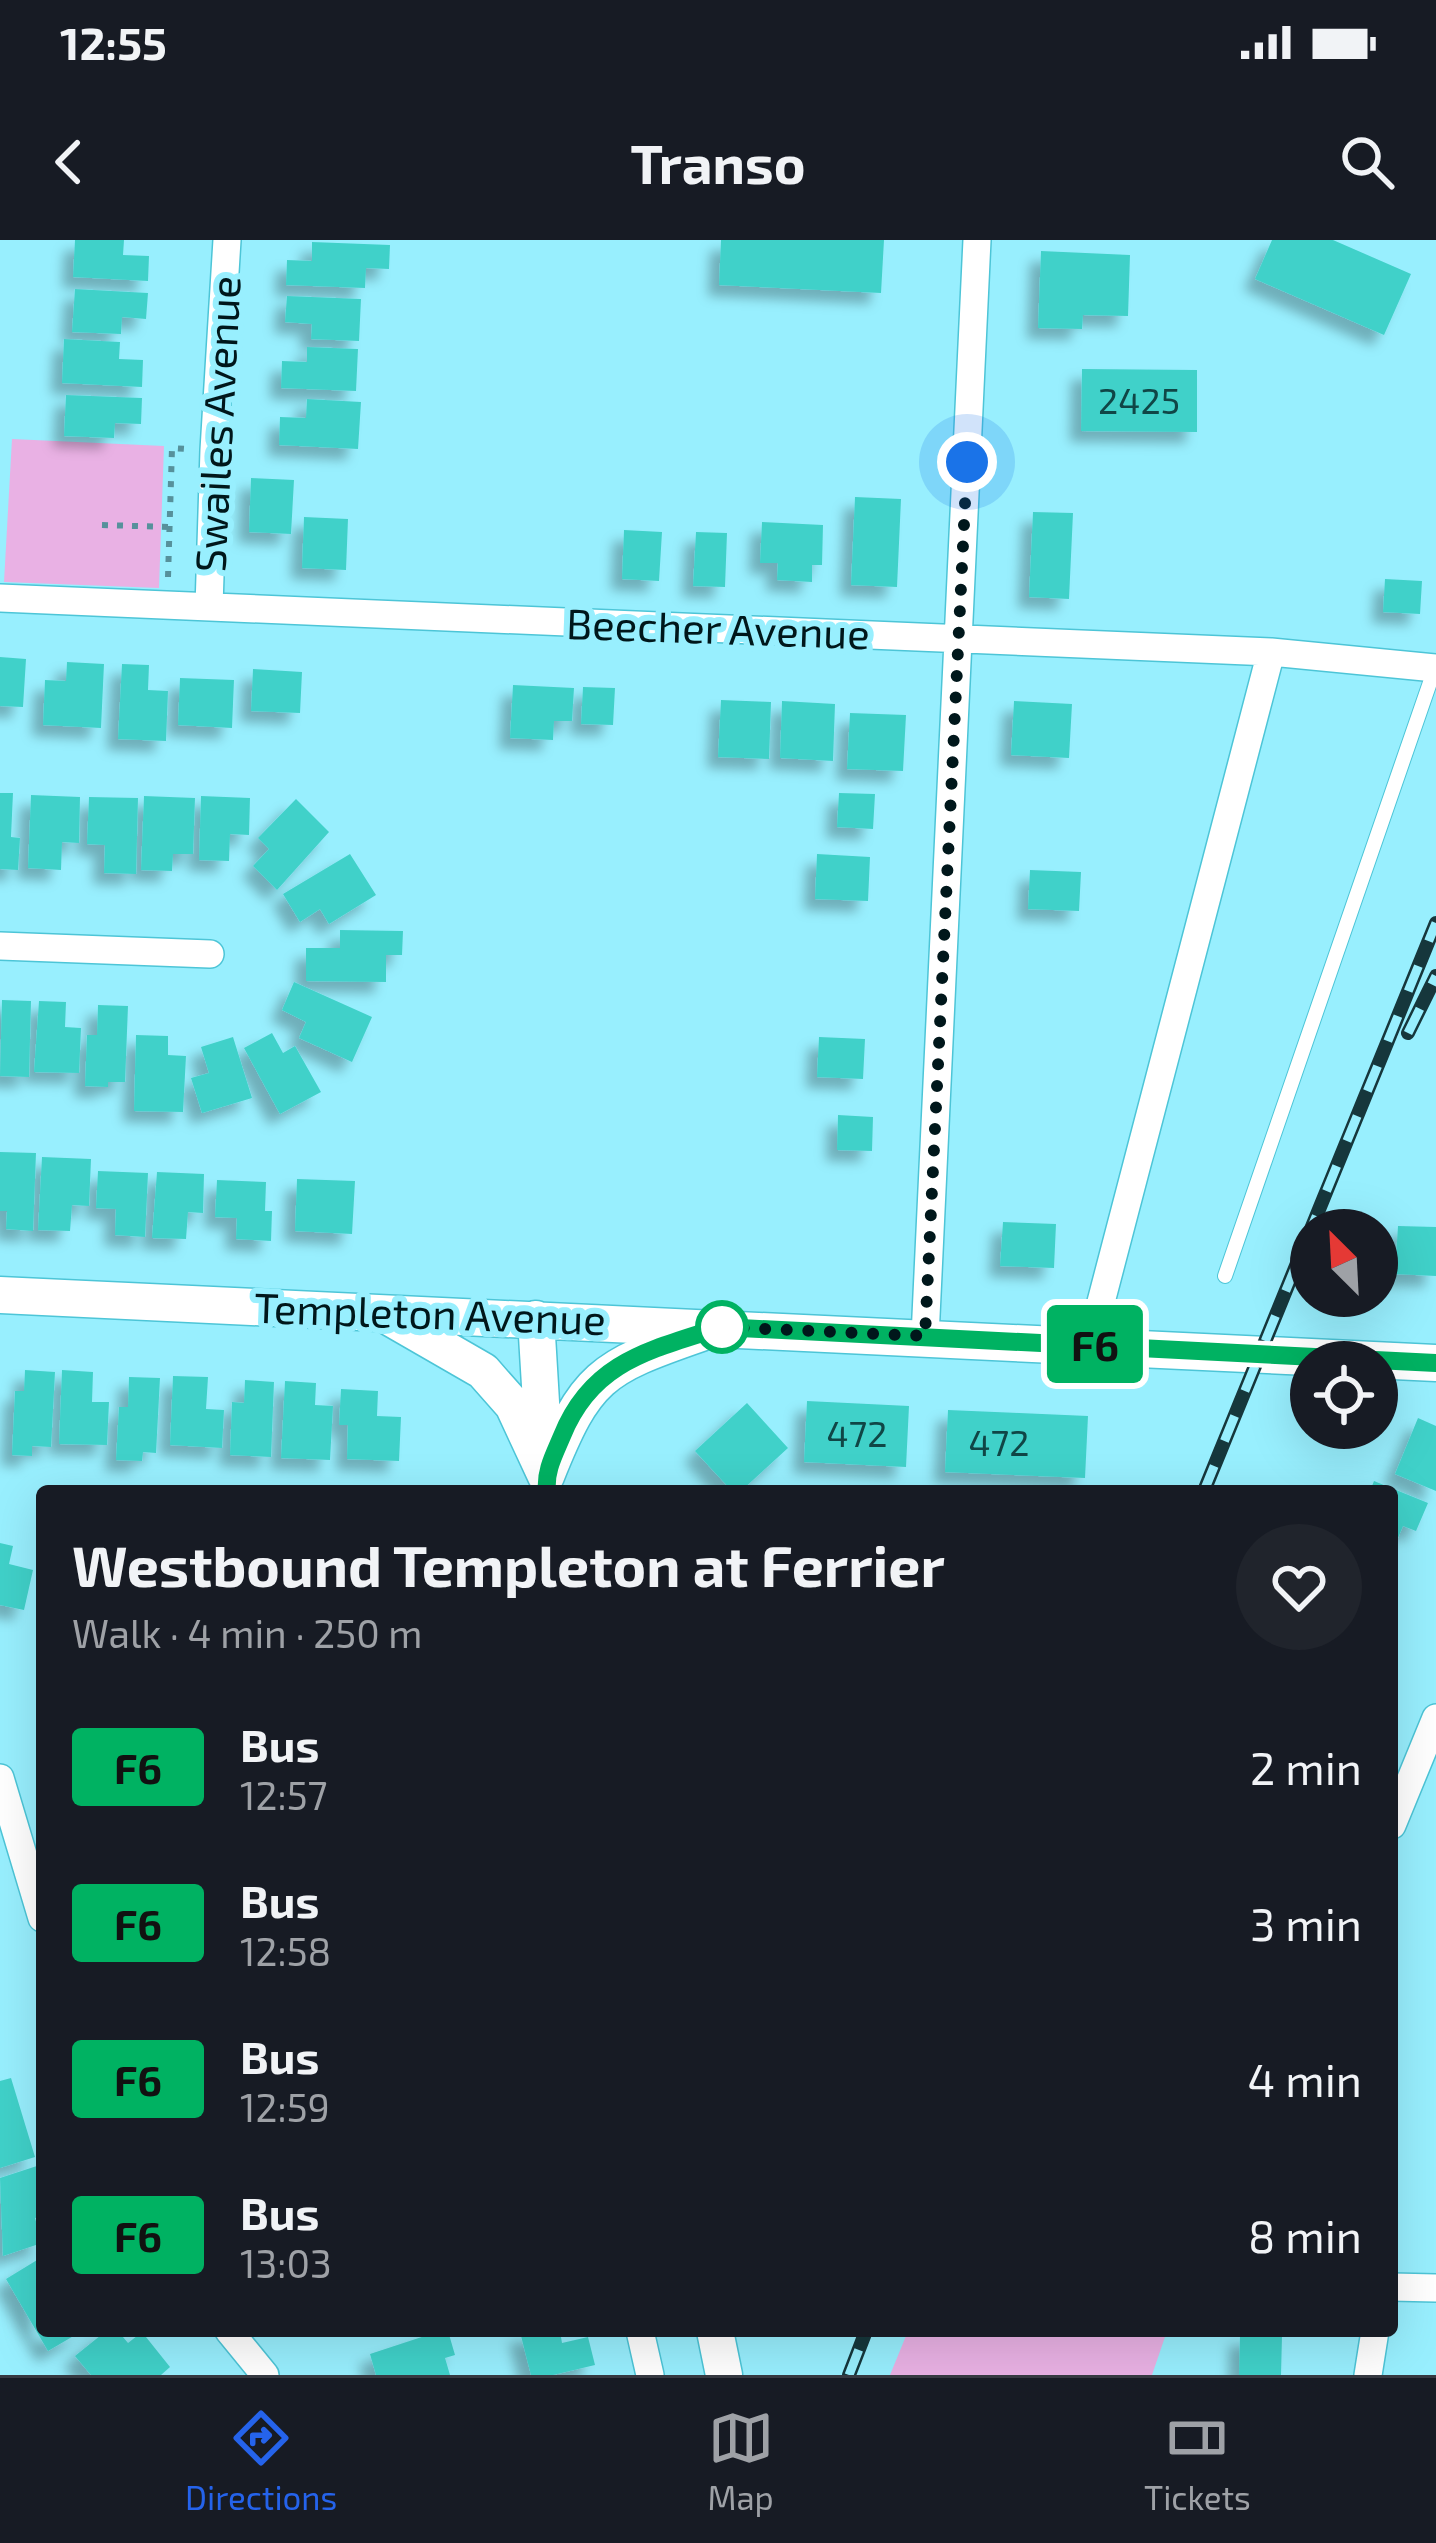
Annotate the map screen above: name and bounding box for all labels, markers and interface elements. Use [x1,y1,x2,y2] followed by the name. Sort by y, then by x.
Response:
[60,15,167,69] text: 12:55
[36,129,102,195] icon: back
[1334,129,1400,195] icon: search
[630,130,806,195] text: Transo
[183,274,249,573] street label: Swailes Avenue
[1098,378,1180,421] house number: 2425
[937,432,997,492] your location
[565,597,871,657] street label: Beecher Avenue
[1290,1209,1398,1317] north arrow
[1290,1209,1398,1449] map controls
[253,1281,607,1343] street label: Templeton Avenue
[697,1302,747,1352] unlabelled marker
[1041,1305,1149,1383] line badge: F6
[1071,1319,1119,1369] text: F6
[1290,1341,1398,1449] button: locate
[827,1411,887,1454] house number: 472
[969,1420,1029,1463] house number: 472
[1236,1524,1362,1650] button: heart
[72,1530,945,1598] text: Westbound Templeton at Ferrier
[72,1609,423,1656] text: Walk · 4 min · 250 m
[240,1717,319,1771] text: Bus
[1250,1740,1362,1794] text: 2 min
[114,1742,162,1792] text: F6
[240,1771,328,1818] text: 12:57
[240,1873,319,1927] text: Bus
[1250,1896,1362,1950] text: 3 min
[114,1898,162,1948] text: F6
[240,1927,331,1974] text: 12:58
[240,2029,319,2083] text: Bus
[1248,2052,1362,2106] text: 4 min
[114,2054,162,2104] text: F6
[240,2083,330,2130] text: 12:59
[240,2185,319,2239] text: Bus
[1248,2208,1362,2262] text: 8 min
[114,2210,162,2260] text: F6
[240,2239,332,2286] text: 13:03
[185,2405,337,2517] tab: Directions
[708,2405,774,2517] tab: Map
[1144,2405,1251,2517] tab: Tickets

